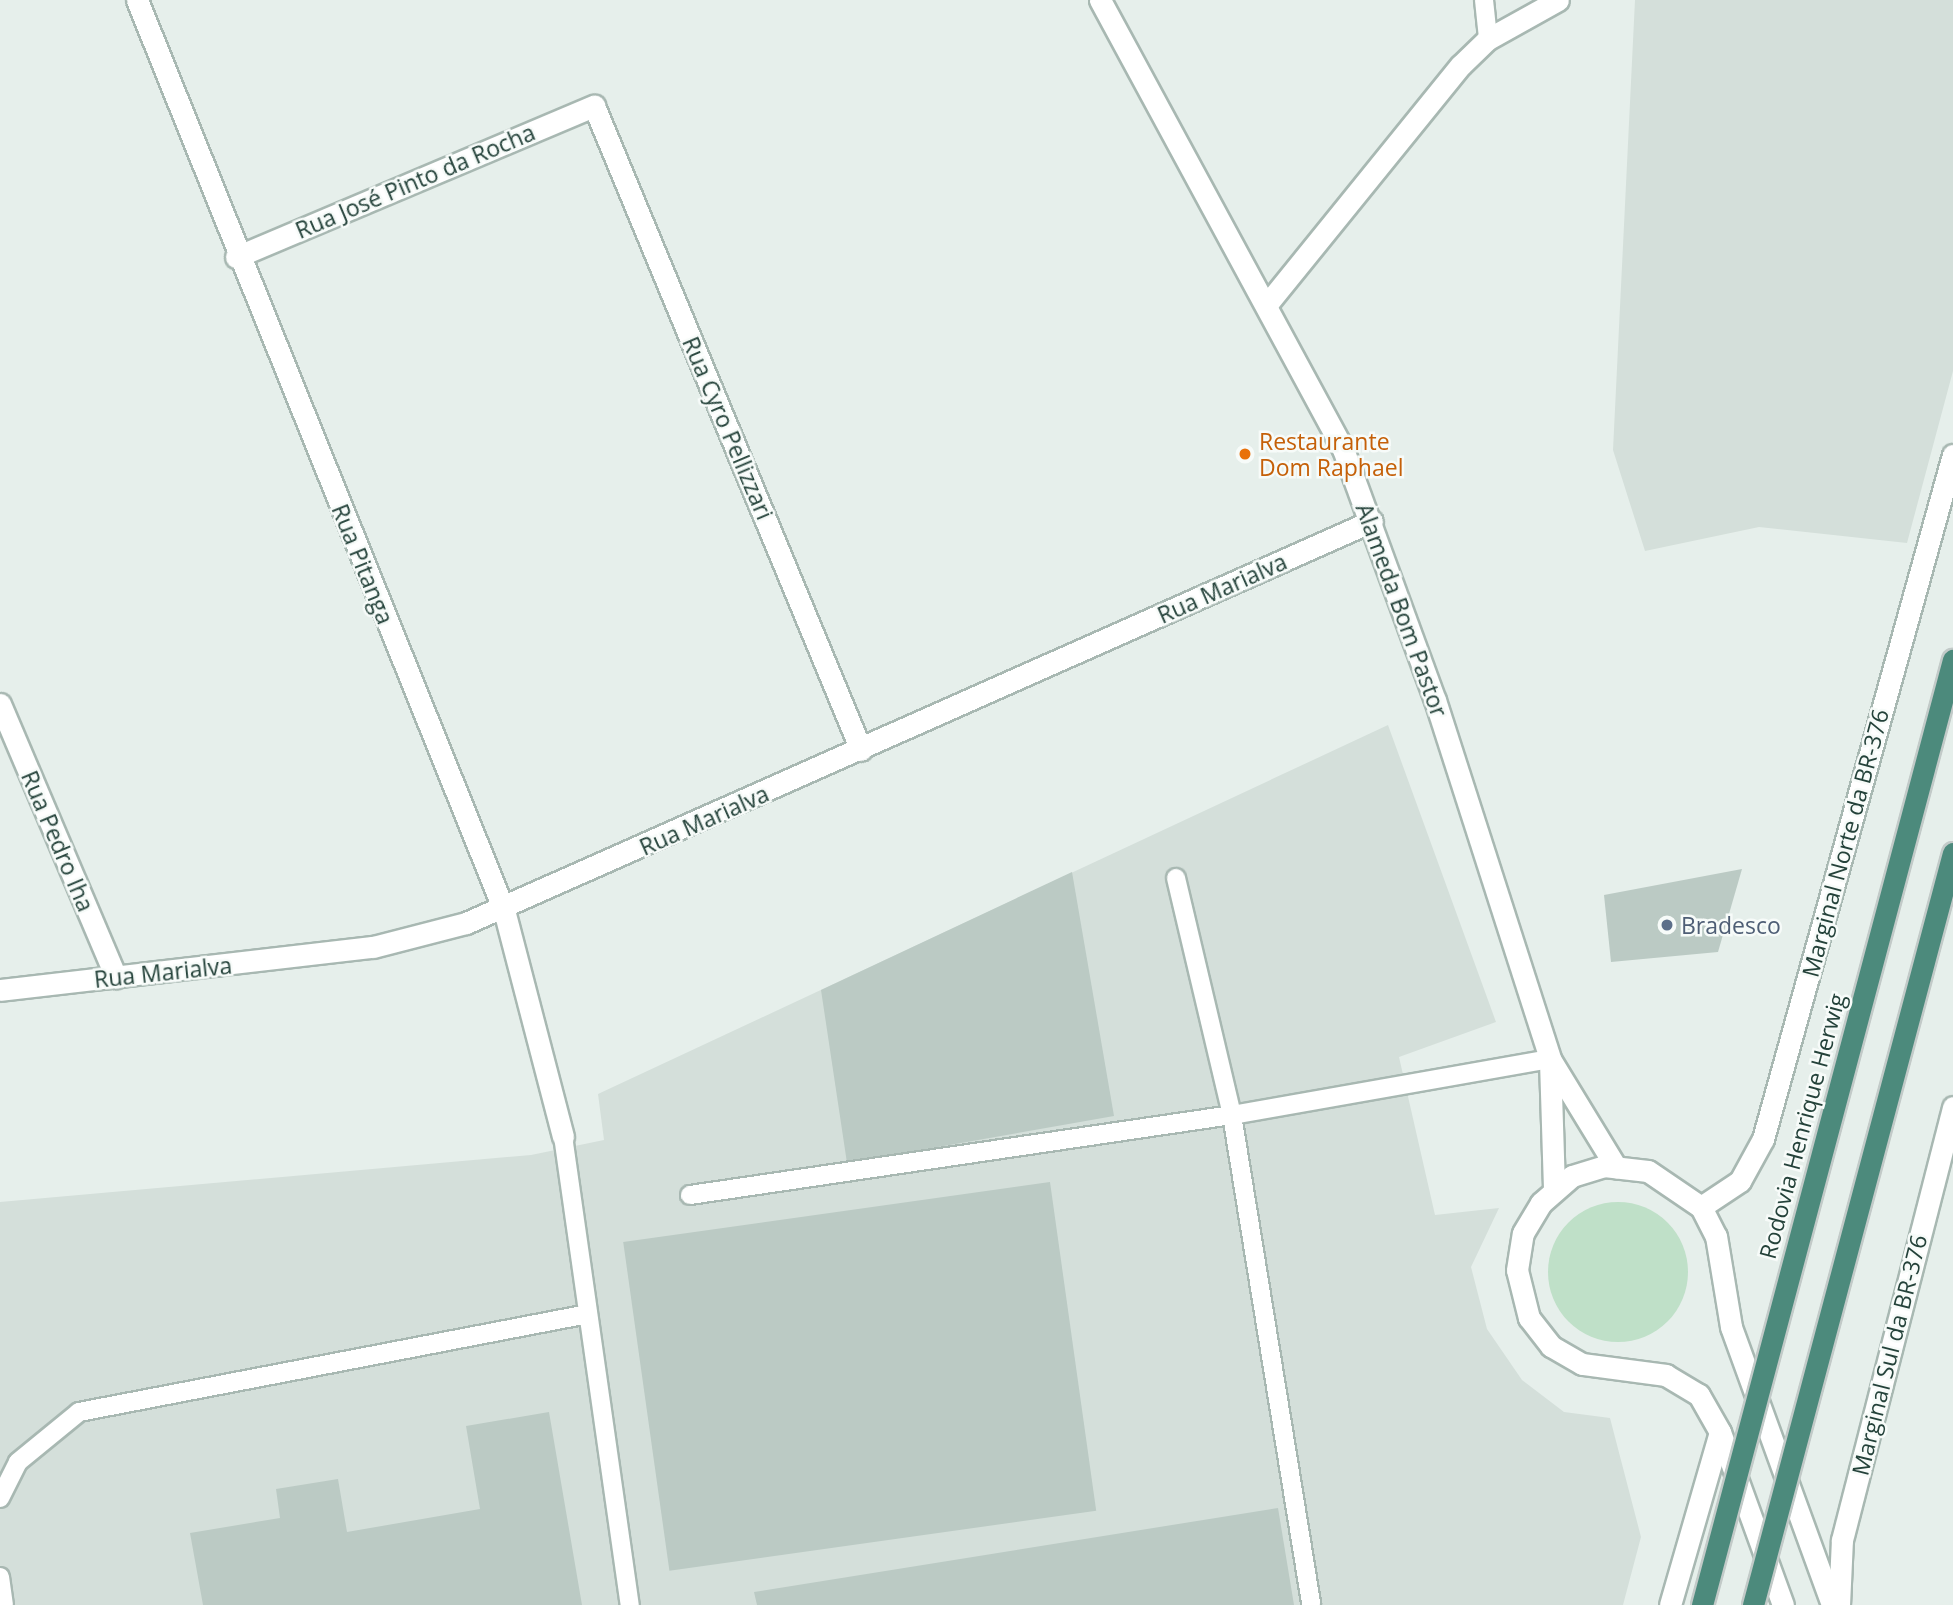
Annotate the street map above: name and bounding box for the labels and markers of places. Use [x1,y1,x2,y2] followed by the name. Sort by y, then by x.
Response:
[1259,427,1403,481] place label: Restaurante Dom Raphael
[1237,446,1253,462] marker: Restaurante Dom Raphael
[1681,911,1781,939] place label: Bradesco
[1659,917,1675,933] marker: Bradesco

